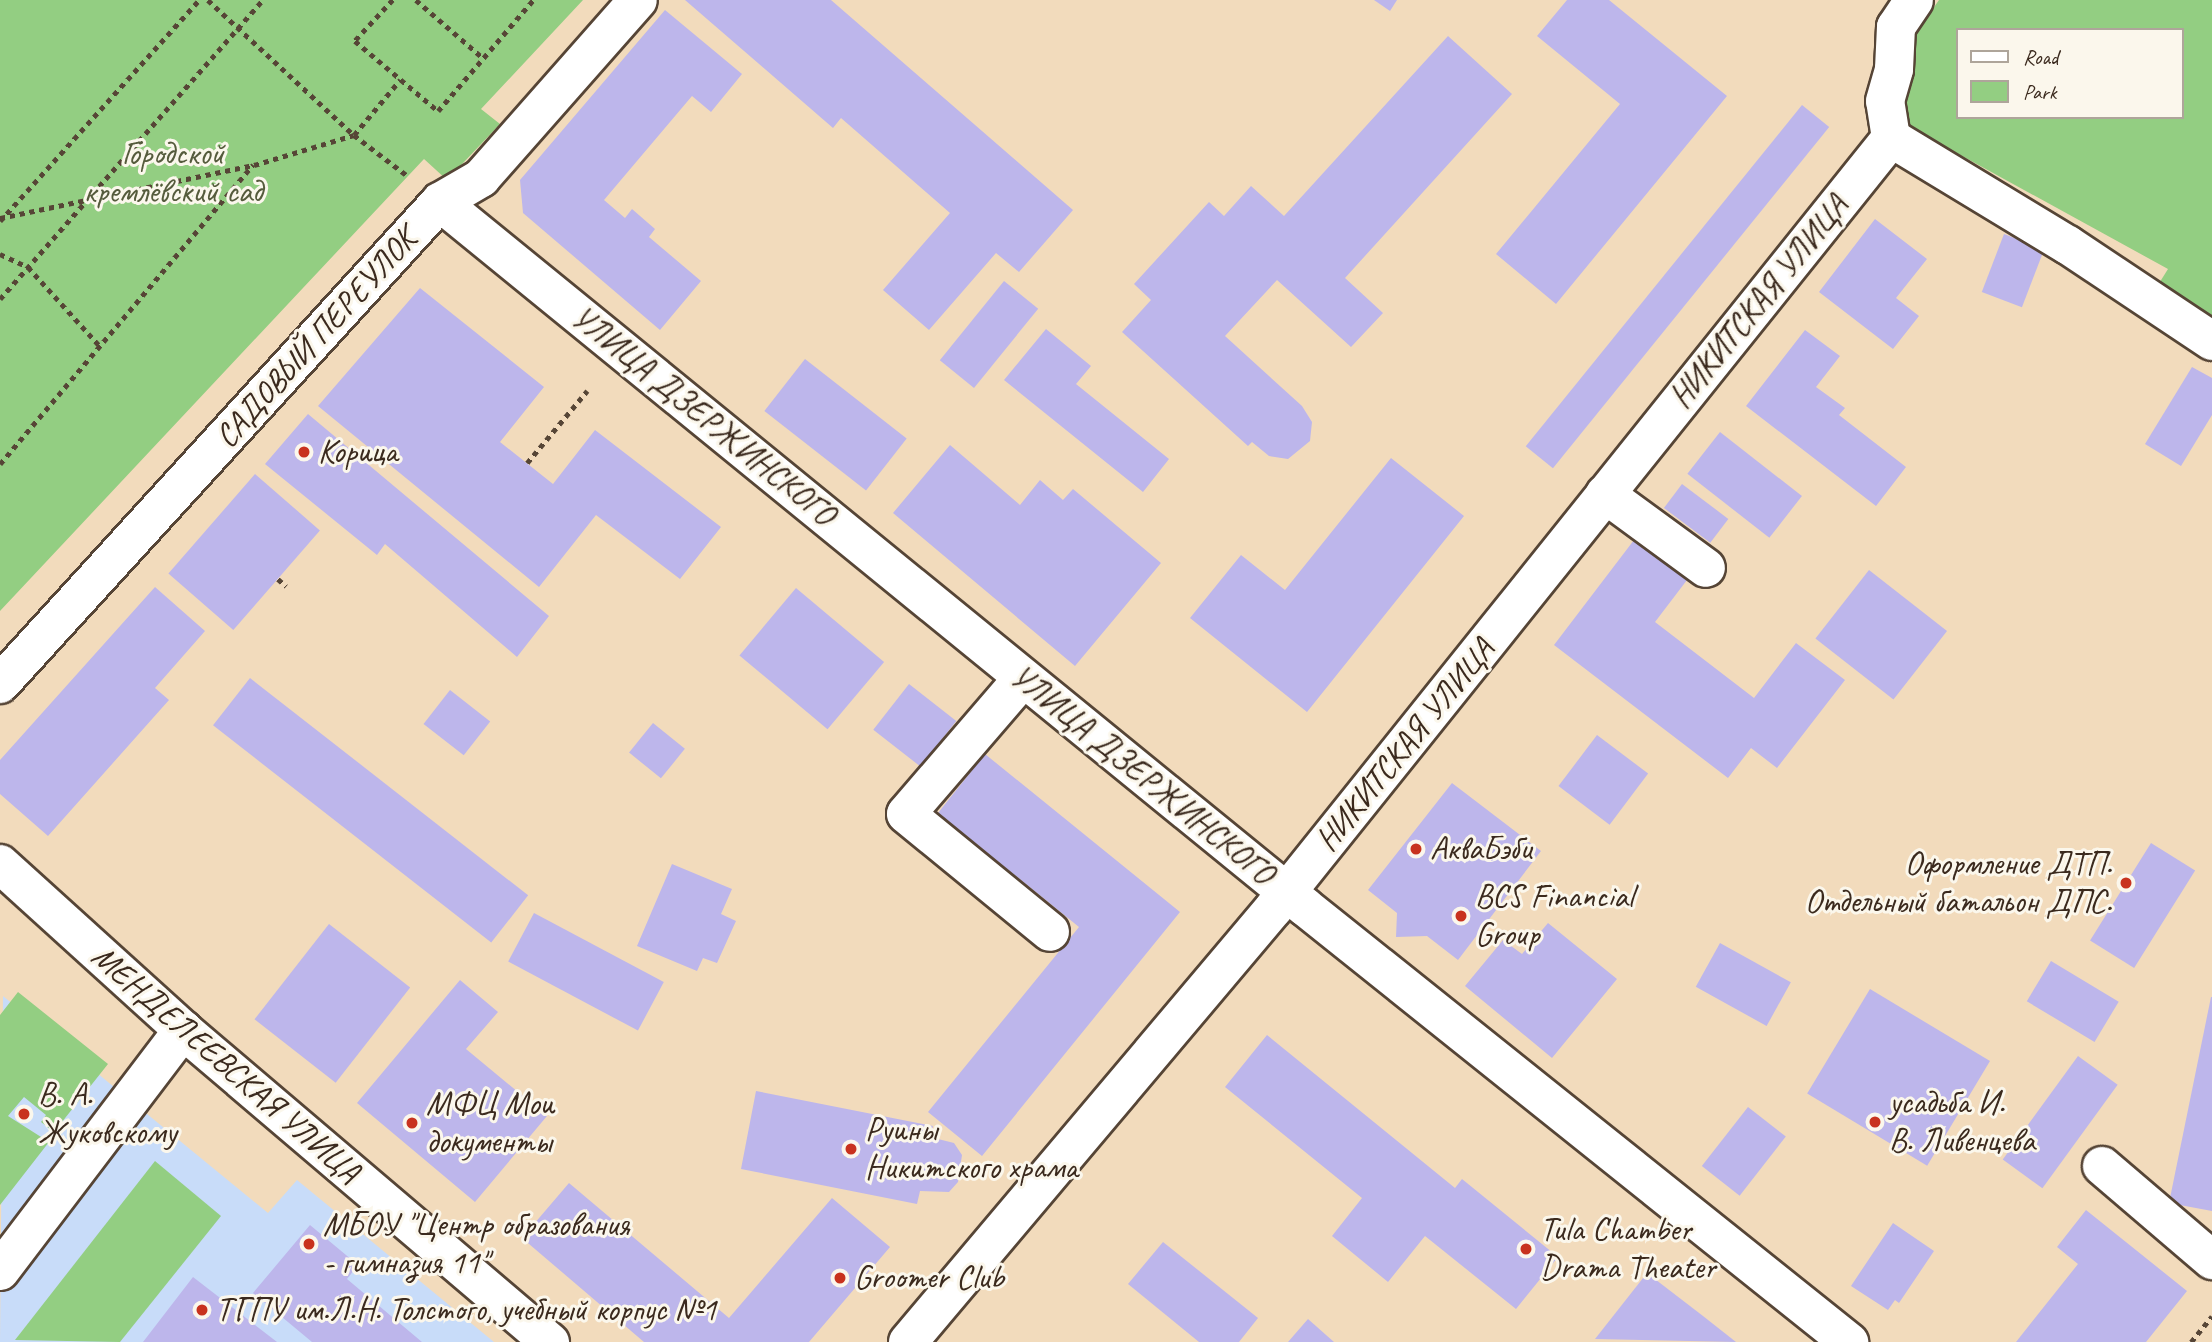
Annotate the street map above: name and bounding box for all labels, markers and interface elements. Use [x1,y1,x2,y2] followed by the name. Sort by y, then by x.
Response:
[1956,28,2184,119] legend
[2023,44,2058,70] text: Road
[2023,79,2056,105] text: Park
[83,134,263,212] park label: Городской кремлёвский сад
[1661,188,1857,416] street label: НИКИТСКАЯ УЛИЦА
[207,220,425,456] street label: САДОВЫЙ ПЕРЕУЛОК
[565,299,841,533] street label: УЛИЦА ДЗЕРЖИНСКОГО
[318,432,397,472] place label: Корица
[296,444,312,460] marker: Корица
[1307,631,1503,859] street label: НИКИТСКАЯ УЛИЦА
[1004,658,1280,892] street label: УЛИЦА ДЗЕРЖИНСКОГО
[1430,829,1532,869] place label: АкваБэби
[1408,841,1424,857] marker: АкваБэби
[1805,844,2112,922] place label: Оформление ДТП. Отдельный батальон ДПС.
[2118,875,2134,891] marker: Оформление ДТП. Отдельный батальон ДПС.
[1475,877,1633,955] place label: BCS Financial Group
[1453,908,1469,924] marker: BCS Financial Group
[83,936,369,1192] street label: МЕНДЕЛЕЕВСКАЯ УЛИЦА
[38,1075,176,1153] place label: В. А. Жуковскому
[1889,1083,2035,1161] place label: усадьба И. В. Ливенцева
[426,1084,554,1162] place label: МФЦ Мои документы
[16,1106,32,1122] marker: В. А. Жуковскому
[865,1110,1076,1188] place label: Руины Никитского храма
[1867,1114,1883,1130] marker: усадьба И. В. Ливенцева
[404,1115,420,1131] marker: МФЦ Мои документы
[843,1141,859,1157] marker: Руины Никитского храма
[323,1205,633,1283] place label: МБОУ "Центр образования - гимназия 11"
[1540,1210,1716,1288] place label: Tula Chamber Drama Theater
[301,1236,317,1252] marker: МБОУ "Центр образования - гимназия 11"
[1518,1241,1534,1257] marker: Tula Chamber Drama Theater
[854,1258,1004,1298] place label: Groomer Club
[832,1270,848,1286] marker: Groomer Club
[216,1290,716,1330] place label: ТГПУ им.Л.Н. Толстого, учебный корпус №1
[194,1302,210,1318] marker: ТГПУ им.Л.Н. Толстого, учебный корпус №1

